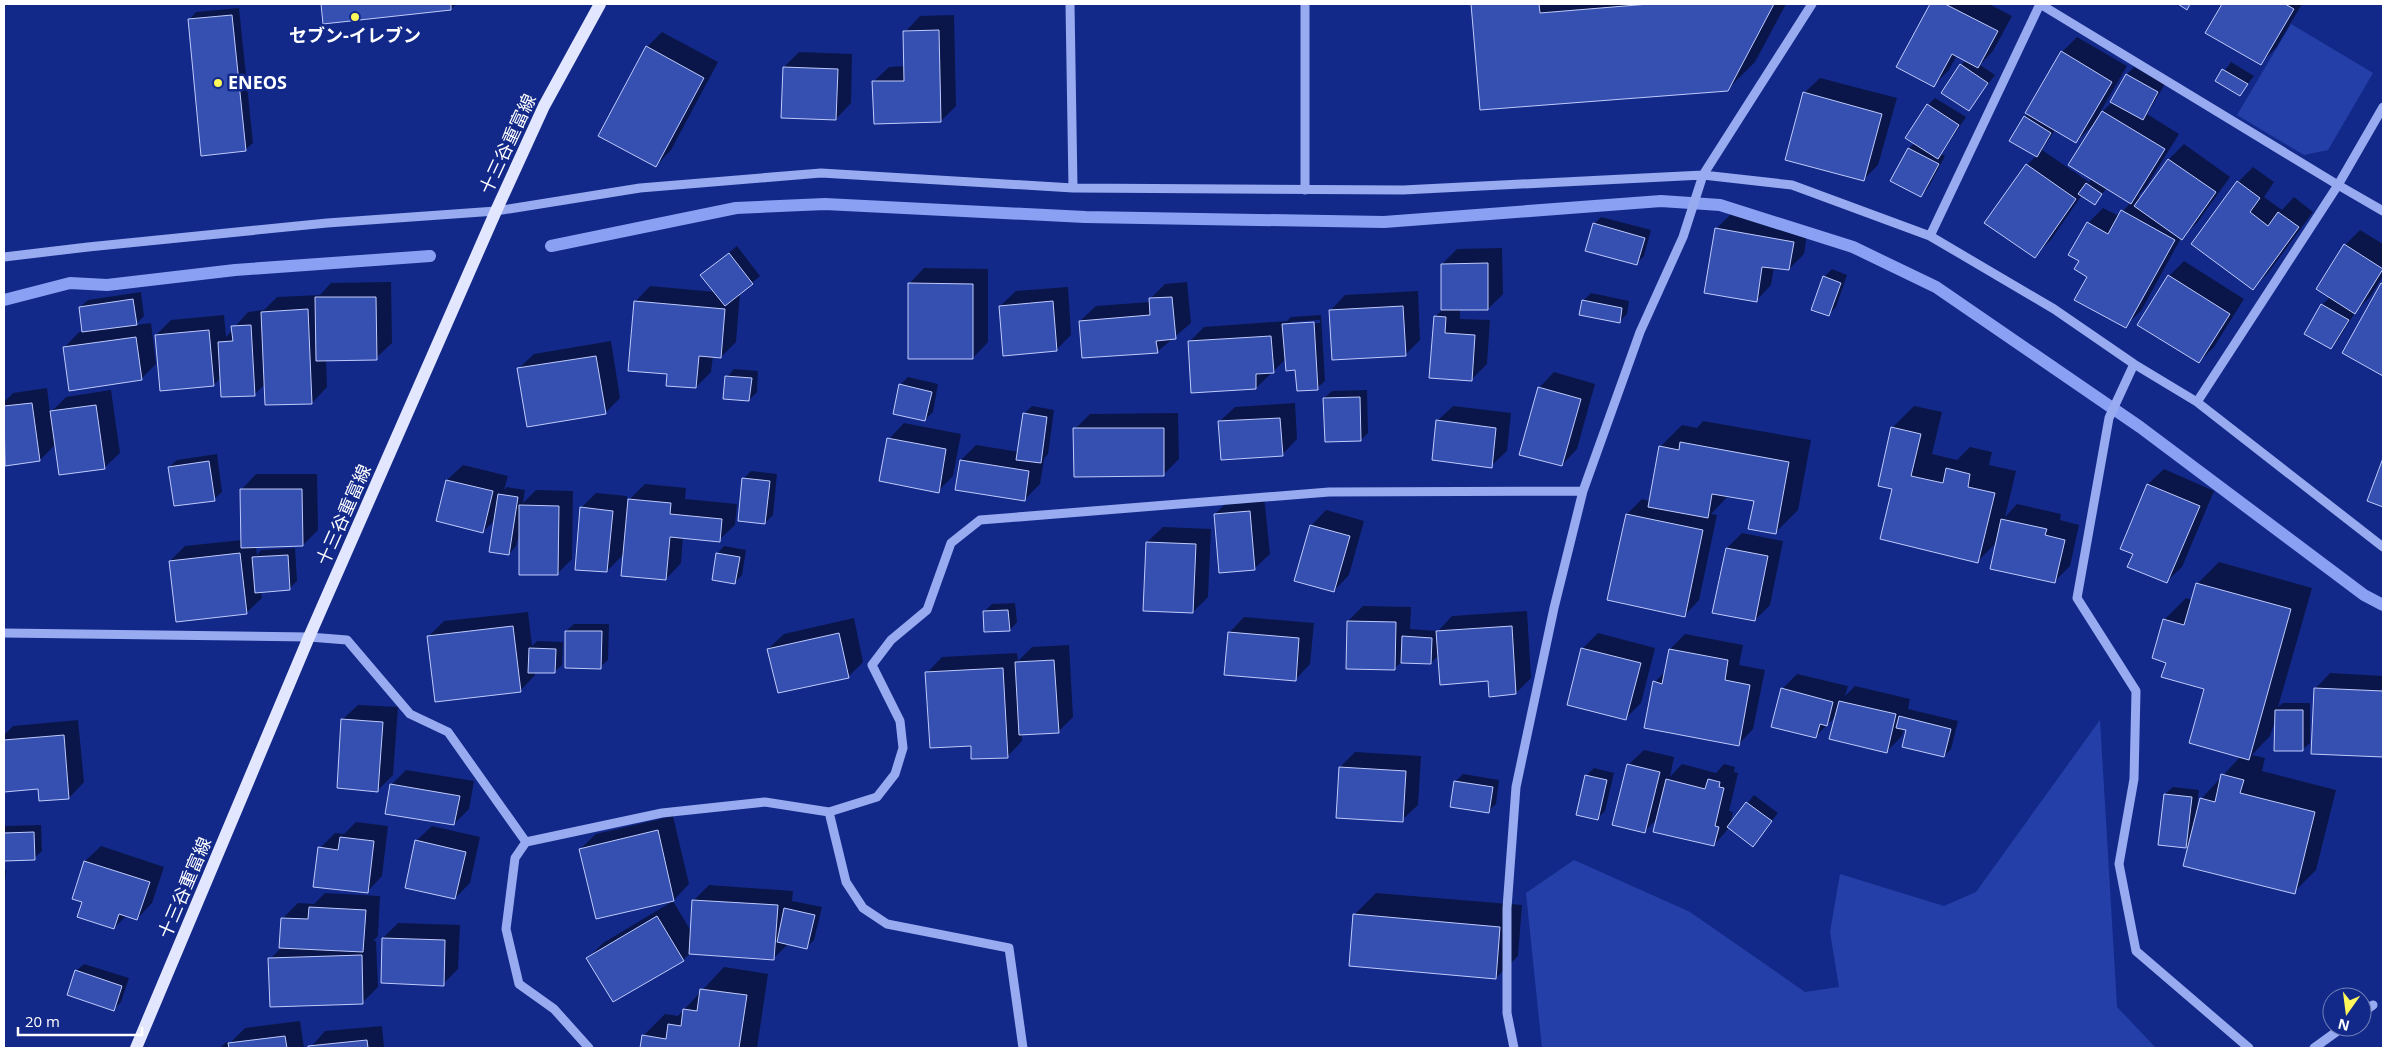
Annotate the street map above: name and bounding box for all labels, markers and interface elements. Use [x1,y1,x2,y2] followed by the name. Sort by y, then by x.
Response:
[349,11,361,23] marker: セブン-イレブン
[289,23,421,47] place label: セブン-イレブン
[228,70,287,94] place label: ENEOS
[212,77,224,89] marker: ENEOS
[473,90,541,198] street label: 十三谷重富線
[310,460,376,569] street label: 十三谷重富線
[152,833,216,942] street label: 十三谷重富線
[2322,987,2372,1037] north arrow
[18,1004,141,1036] scale bar
[25,1011,60,1031] text: 20 m
[2336,1015,2352,1036] text: N

